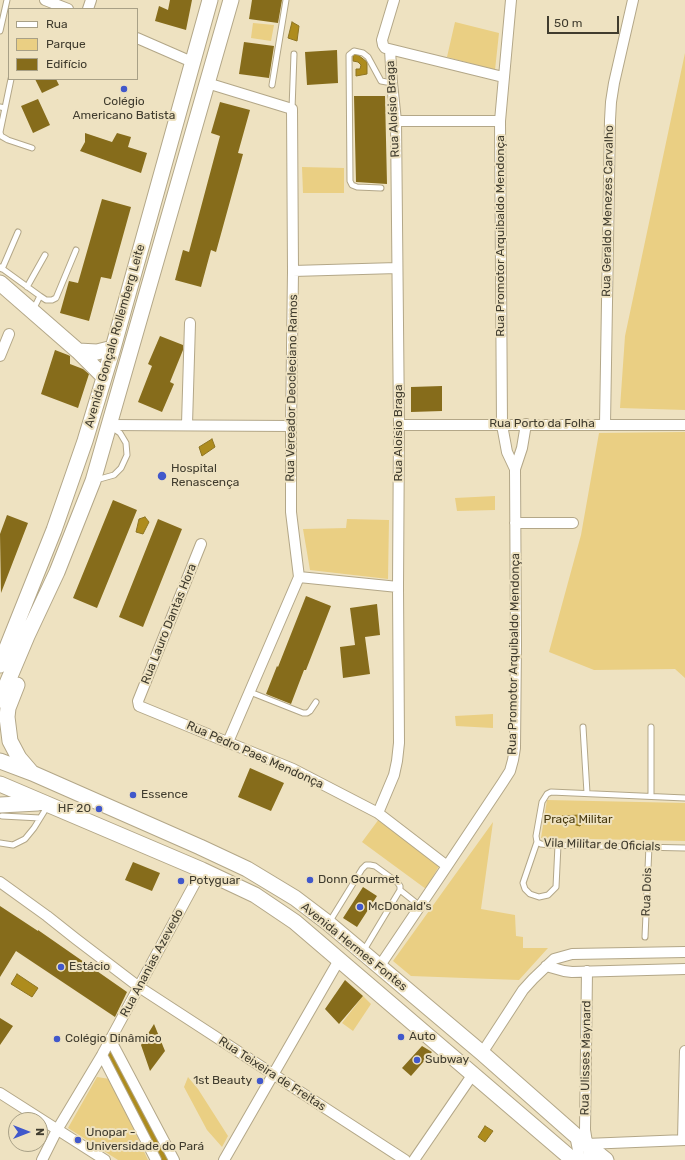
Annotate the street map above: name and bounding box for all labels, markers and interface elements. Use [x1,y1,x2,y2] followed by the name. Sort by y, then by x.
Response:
[8,8,138,80] legend
[549,8,621,34] scale bar
[554,16,582,30] text: 50 m
[46,17,68,31] text: Rua
[46,37,86,51] text: Parque
[46,57,87,71] text: Edifício
[383,60,403,158] street label: Rua Aloísio Braga
[119,84,129,94] marker: Colégio Americano Batista
[73,95,175,123] place label: Colégio Americano Batista
[599,125,617,297] street label: Rua Geraldo Menezes Carvalho
[494,135,508,337] street label: Rua Promotor Arquibaldo Mendonça
[82,243,148,429] street label: Avenida Gonçalo Rollemberg Leite
[283,294,301,482] street label: Rua Vereador Deocleciano Ramos
[392,384,406,482] street label: Rua Aloísio Braga
[489,417,595,431] street label: Rua Porto da Folha
[171,462,239,490] place label: Hospital Renascença
[156,470,168,482] marker: Hospital Renascença
[505,553,523,755] street label: Rua Promotor Arquibaldo Mendonça
[138,562,200,686] street label: Rua Lauro Dantas Hora
[184,718,326,792] street label: Rua Pedro Paes Mendonça
[141,788,188,802] place label: Essence
[128,790,138,800] marker: Essence
[58,802,91,816] place label: HF 20
[94,804,104,814] marker: HF 20
[543,813,613,827] park label: Praça Militar
[543,836,661,854] street label: Vila Militar de Oficials
[639,867,655,917] street label: Rua Dois
[318,873,400,887] place label: Donn Gourmet
[189,874,240,888] place label: Potyguar
[305,875,315,885] marker: Donn Gourmet
[176,876,186,886] marker: Potyguar
[298,900,410,994] street label: Avenida Hermes Fontes
[368,900,432,914] place label: McDonald's
[355,902,365,912] marker: McDonald's
[117,907,187,1019] street label: Rua Ananias Azevedo
[69,960,110,974] place label: Estácio
[56,962,66,972] marker: Estácio
[578,1000,594,1116] street label: Rua Ulisses Maynard
[409,1030,436,1044] place label: Auto
[65,1032,162,1046] place label: Colégio Dinâmico
[396,1032,406,1042] marker: Auto
[52,1034,62,1044] marker: Colégio Dinâmico
[216,1034,328,1114] street label: Rua Teixeira de Freitas
[425,1053,469,1067] place label: Subway
[412,1055,422,1065] marker: Subway
[193,1074,252,1088] place label: 1st Beauty
[255,1076,265,1086] marker: 1st Beauty
[8,1112,48,1152] north arrow
[86,1126,204,1154] place label: Unopar - Universidade do Pará
[33,1128,46,1136] text: N
[73,1135,83,1145] marker: Unopar - Universidade do Pará

